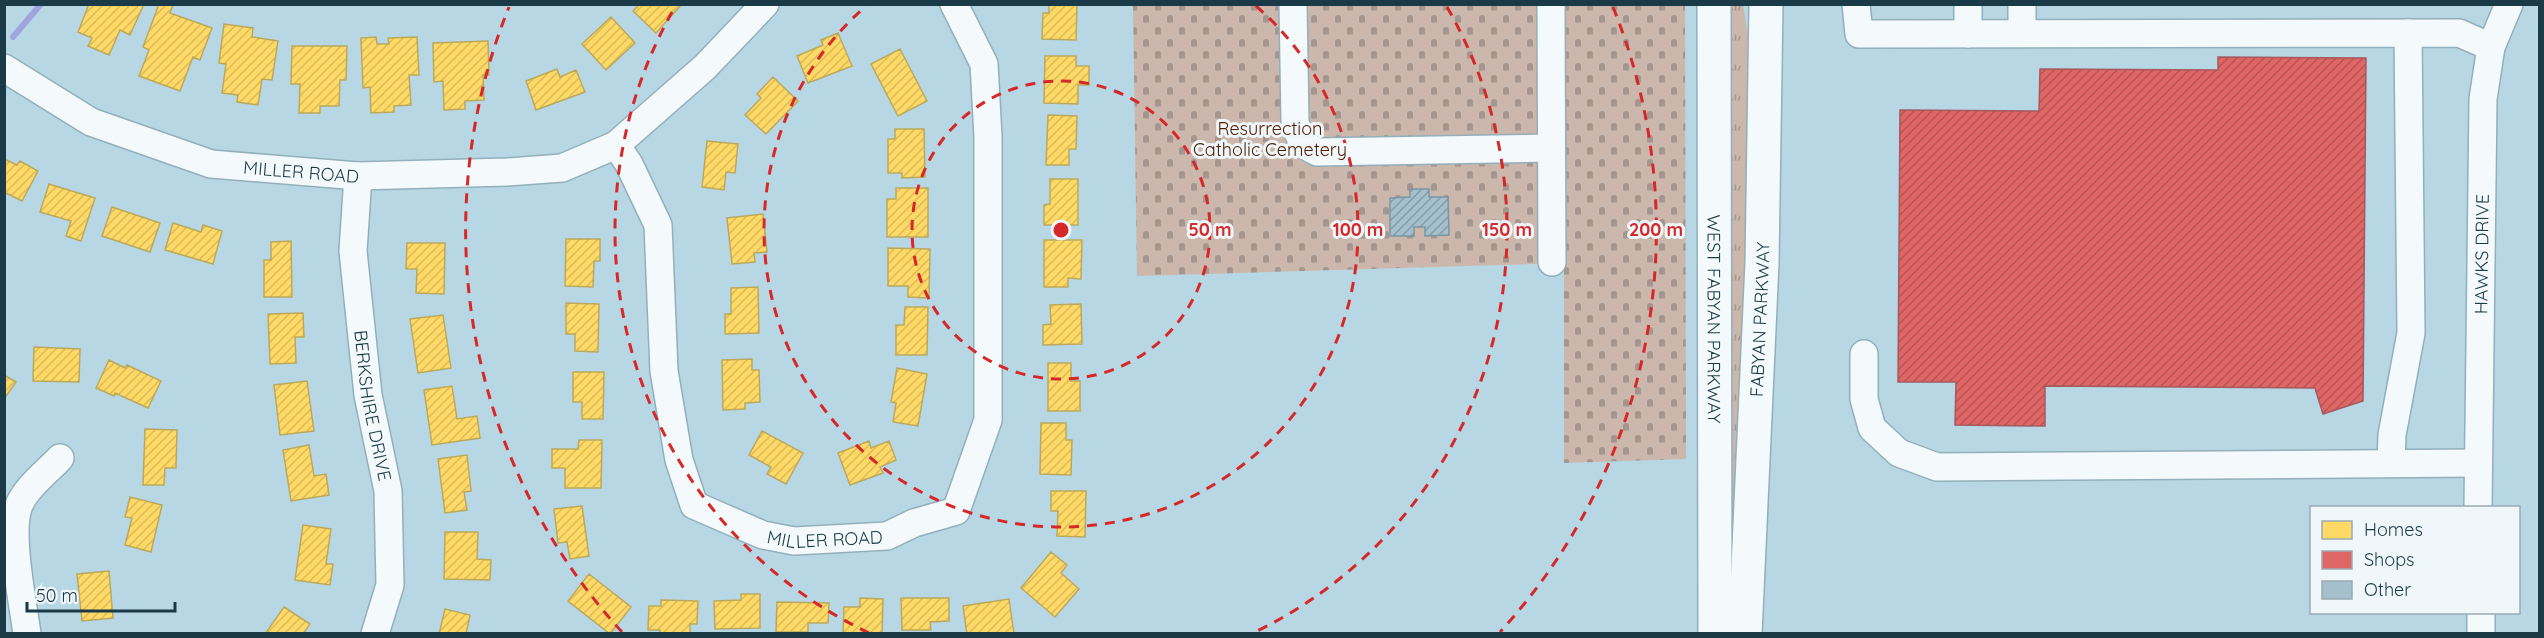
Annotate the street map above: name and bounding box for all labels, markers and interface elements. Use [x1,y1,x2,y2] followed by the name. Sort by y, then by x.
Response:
[1193,117,1347,161] park label: Resurrection Catholic Cemetery
[242,155,360,188] street label: MILLER ROAD
[2469,194,2493,314] street label: HAWKS DRIVE
[1703,215,1726,423] street label: WEST FABYAN PARKWAY
[1188,218,1232,241] text: 50 m
[1333,218,1383,241] text: 100 m
[1482,218,1532,241] text: 150 m
[1629,218,1683,241] text: 200 m
[1051,220,1071,240] centre of rings
[1744,242,1774,397] street label: FABYAN PARKWAY
[350,329,397,483] street label: BERKSHIRE DRIVE
[2310,506,2520,614] legend
[2364,518,2423,541] text: Homes
[765,525,883,553] street label: MILLER ROAD
[2364,548,2415,571] text: Shops
[27,575,176,613] scale bar
[2364,578,2411,601] text: Other
[36,584,78,607] text: 50 m

